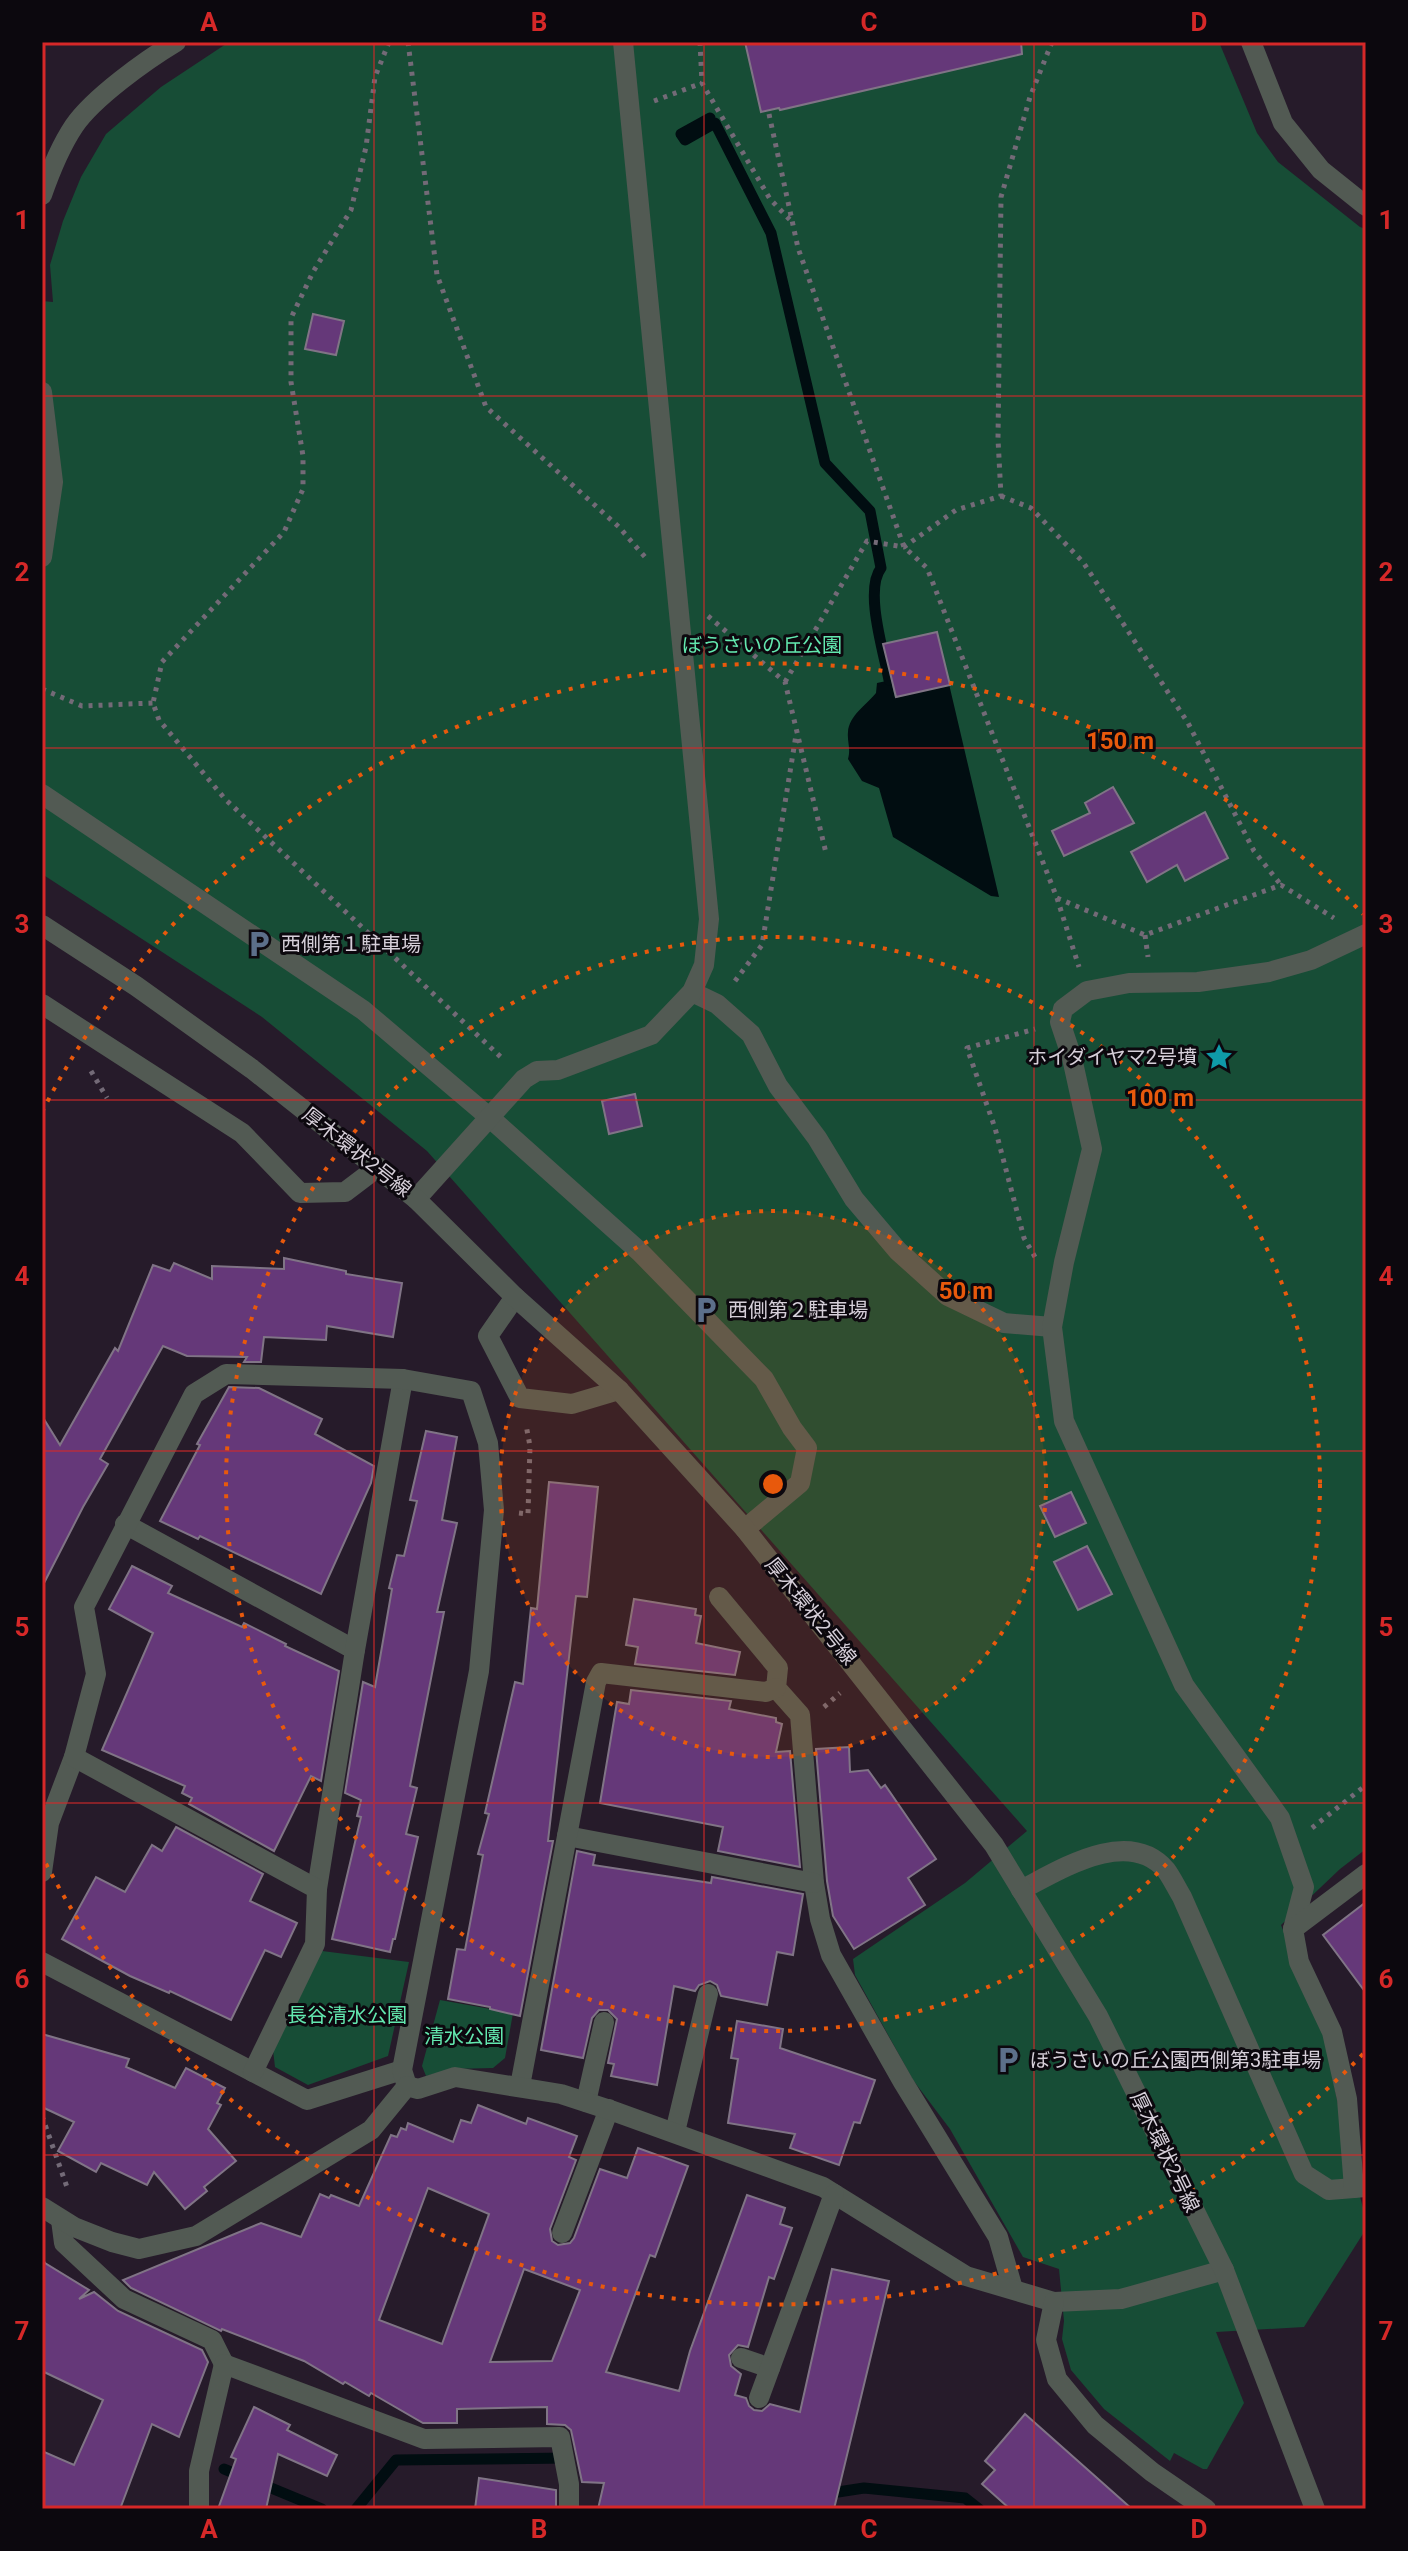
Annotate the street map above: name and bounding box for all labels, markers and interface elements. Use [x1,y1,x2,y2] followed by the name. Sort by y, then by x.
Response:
[200,7,218,37] text: A
[531,7,547,37] text: B
[860,7,878,37] text: C
[1191,7,1207,37] text: D
[15,205,29,235] text: 1
[1379,205,1393,235] text: 1
[15,557,29,587] text: 2
[1379,557,1393,587] text: 2
[682,633,842,657] park label: ぼうさいの丘公園
[1086,727,1154,755] text: 150 m
[15,909,29,939] text: 3
[1379,909,1393,939] text: 3
[244,929,274,959] parking icon: 西側第１駐車場
[281,932,421,956] place label: 西側第１駐車場
[1204,1042,1234,1072] place icon: ホイダイヤマ2号墳
[1027,1045,1197,1069] place label: ホイダイヤマ2号墳
[1126,1084,1194,1112] text: 100 m
[298,1102,416,1202] street label: 厚木環状2号線
[15,1261,30,1291] text: 4
[1379,1261,1394,1291] text: 4
[939,1277,993,1305] text: 50 m
[691,1295,721,1325] parking icon: 西側第２駐車場
[728,1298,868,1322] place label: 西側第２駐車場
[759,1470,787,1498] centre of rings
[760,1552,862,1670] street label: 厚木環状2号線
[15,1612,29,1642] text: 5
[1379,1612,1393,1642] text: 5
[15,1964,30,1994] text: 6
[1379,1964,1394,1994] text: 6
[287,2003,407,2027] park label: 長谷清水公園
[424,2024,504,2048] park label: 清水公園
[993,2045,1023,2075] parking icon: ぼうさいの丘公園西側第3駐車場
[1030,2048,1321,2072] place label: ぼうさいの丘公園西側第3駐車場
[1125,2088,1205,2216] street label: 厚木環状2号線
[15,2316,29,2346] text: 7
[1379,2316,1393,2346] text: 7
[200,2514,218,2544] text: A
[531,2514,547,2544] text: B
[860,2514,878,2544] text: C
[1191,2514,1207,2544] text: D

